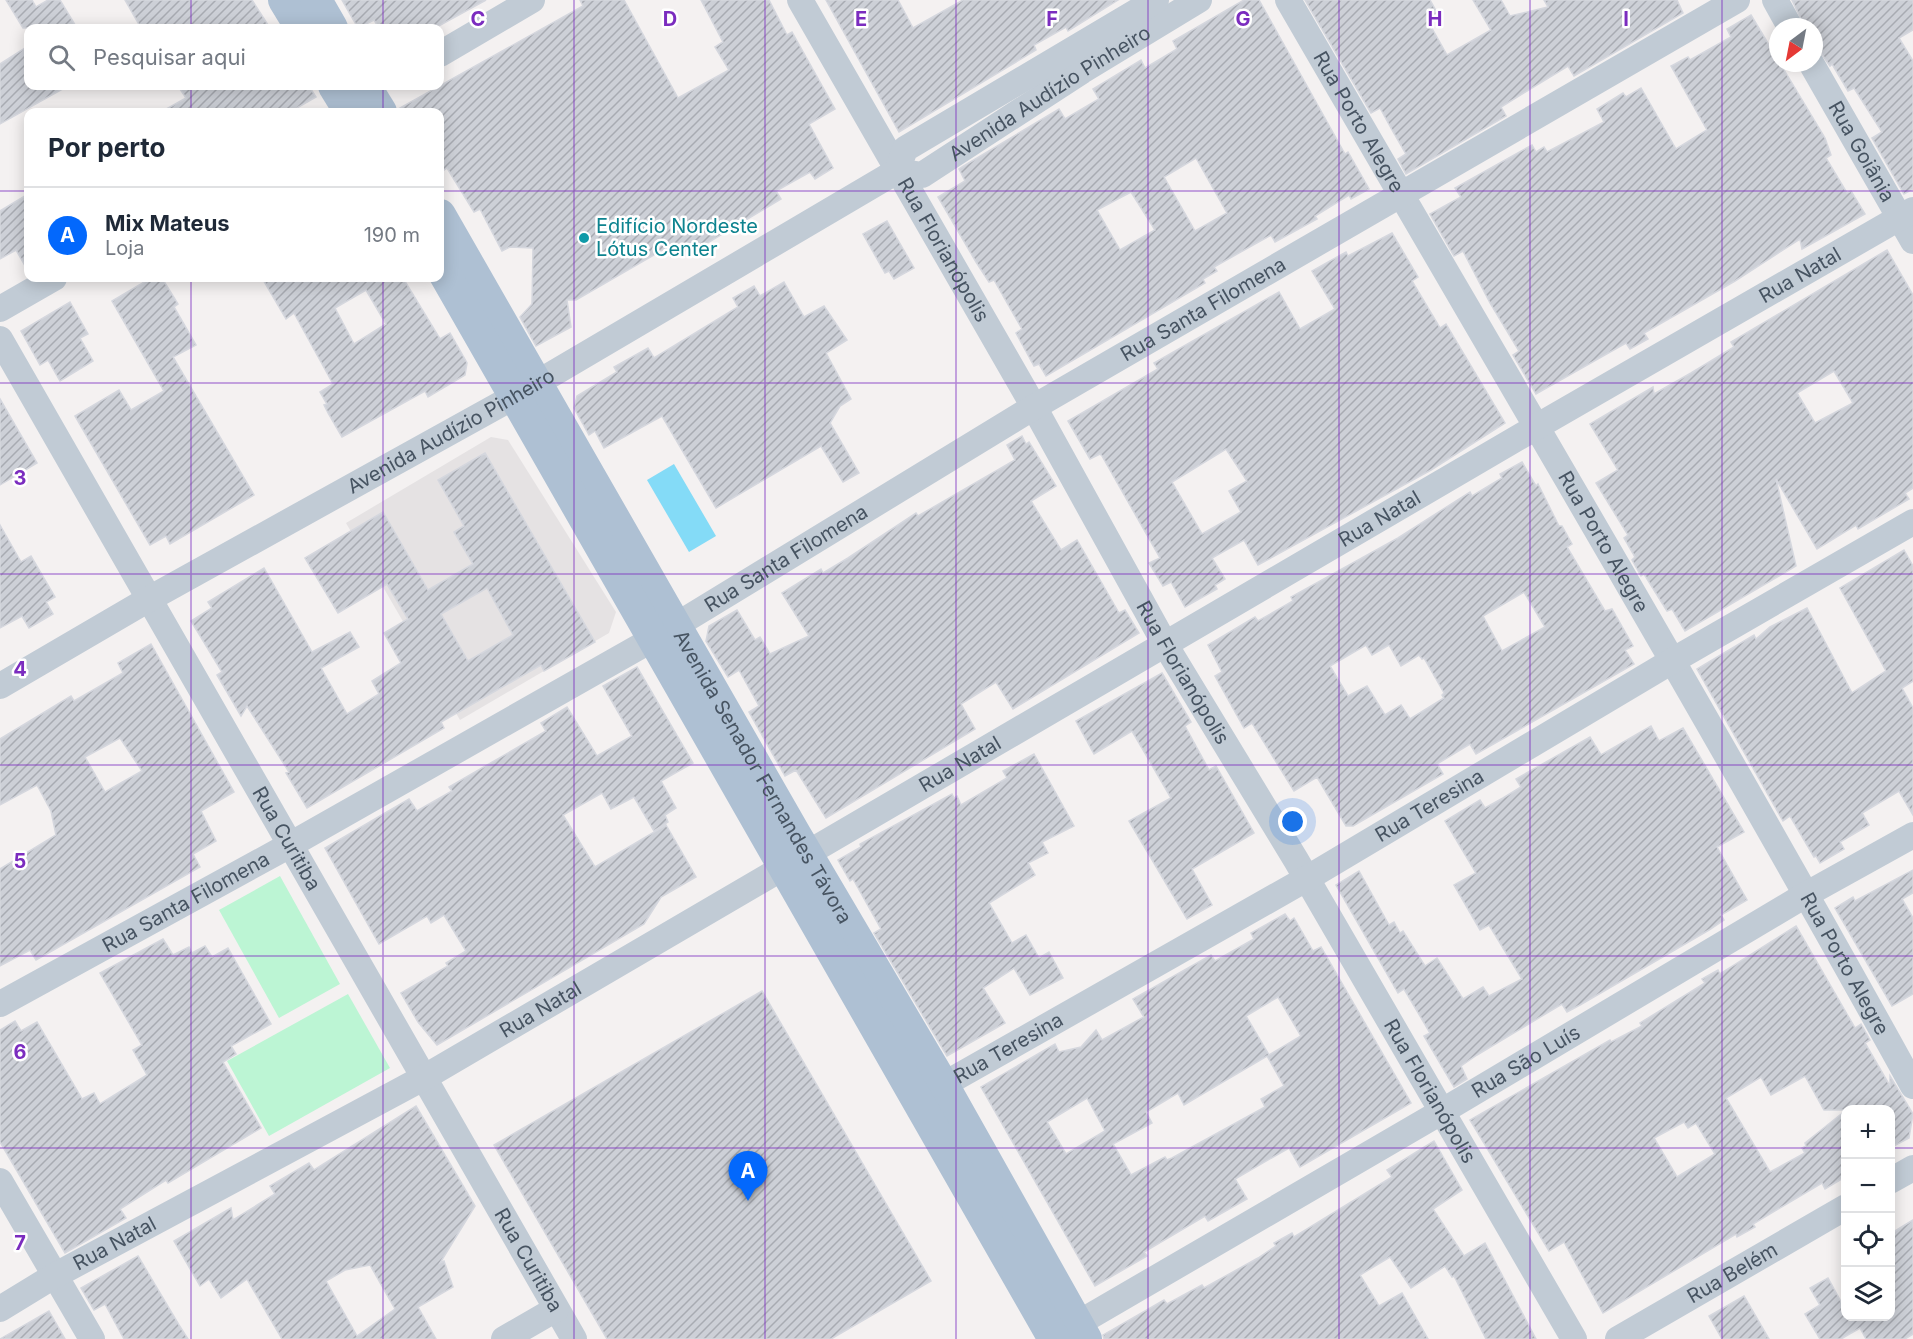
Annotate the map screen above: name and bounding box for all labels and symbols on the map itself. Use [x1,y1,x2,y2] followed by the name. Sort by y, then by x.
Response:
[471,7,485,31] text: C
[663,7,677,31] text: D
[855,7,867,31] text: E
[1046,7,1058,31] text: F
[1235,7,1251,31] text: G
[1428,7,1442,31] text: H
[1623,7,1629,31] text: I
[1769,18,1823,72] north arrow
[945,20,1155,166] street label: Avenida Audízio Pinheiro
[1308,47,1409,197] street label: Rua Porto Alegre
[1823,97,1900,206] street label: Rua Goiânia
[893,173,994,326] street label: Rua Florianópolis
[596,214,758,261] place label: Edifício Nordeste Lótus Center
[577,231,591,245] marker: Edifício Nordeste Lótus Center
[1755,242,1845,308] street label: Rua Natal
[1116,252,1290,366] street label: Rua Santa Filomena
[343,363,559,499] street label: Avenida Audízio Pinheiro
[14,466,26,490] text: 3
[1553,467,1654,617] street label: Rua Porto Alegre
[1334,486,1425,552] street label: Rua Natal
[700,499,872,617] street label: Rua Santa Filomena
[1131,597,1235,749] street label: Rua Florianópolis
[669,626,857,928] street label: Avenida Senador Fernandes Távora
[13,657,27,681] text: 4
[915,731,1005,797] street label: Rua Natal
[1371,764,1488,847] street label: Rua Teresina
[248,782,326,895] street label: Rua Curitiba
[1278,807,1307,836] your location
[98,847,274,957] street label: Rua Santa Filomena
[14,849,26,873] text: 5
[1795,888,1894,1039] street label: Rua Porto Alegre
[495,976,586,1043] street label: Rua Natal
[949,1007,1067,1089] street label: Rua Teresina
[1379,1015,1481,1167] street label: Rua Florianópolis
[1467,1020,1584,1103] street label: Rua São Luís
[14,1040,27,1064] text: 6
[728,1152,768,1201] pin: A
[489,1204,568,1316] street label: Rua Curitiba
[69,1212,160,1276] street label: Rua Natal
[14,1231,26,1255] text: 7
[1683,1237,1782,1308] street label: Rua Belém

